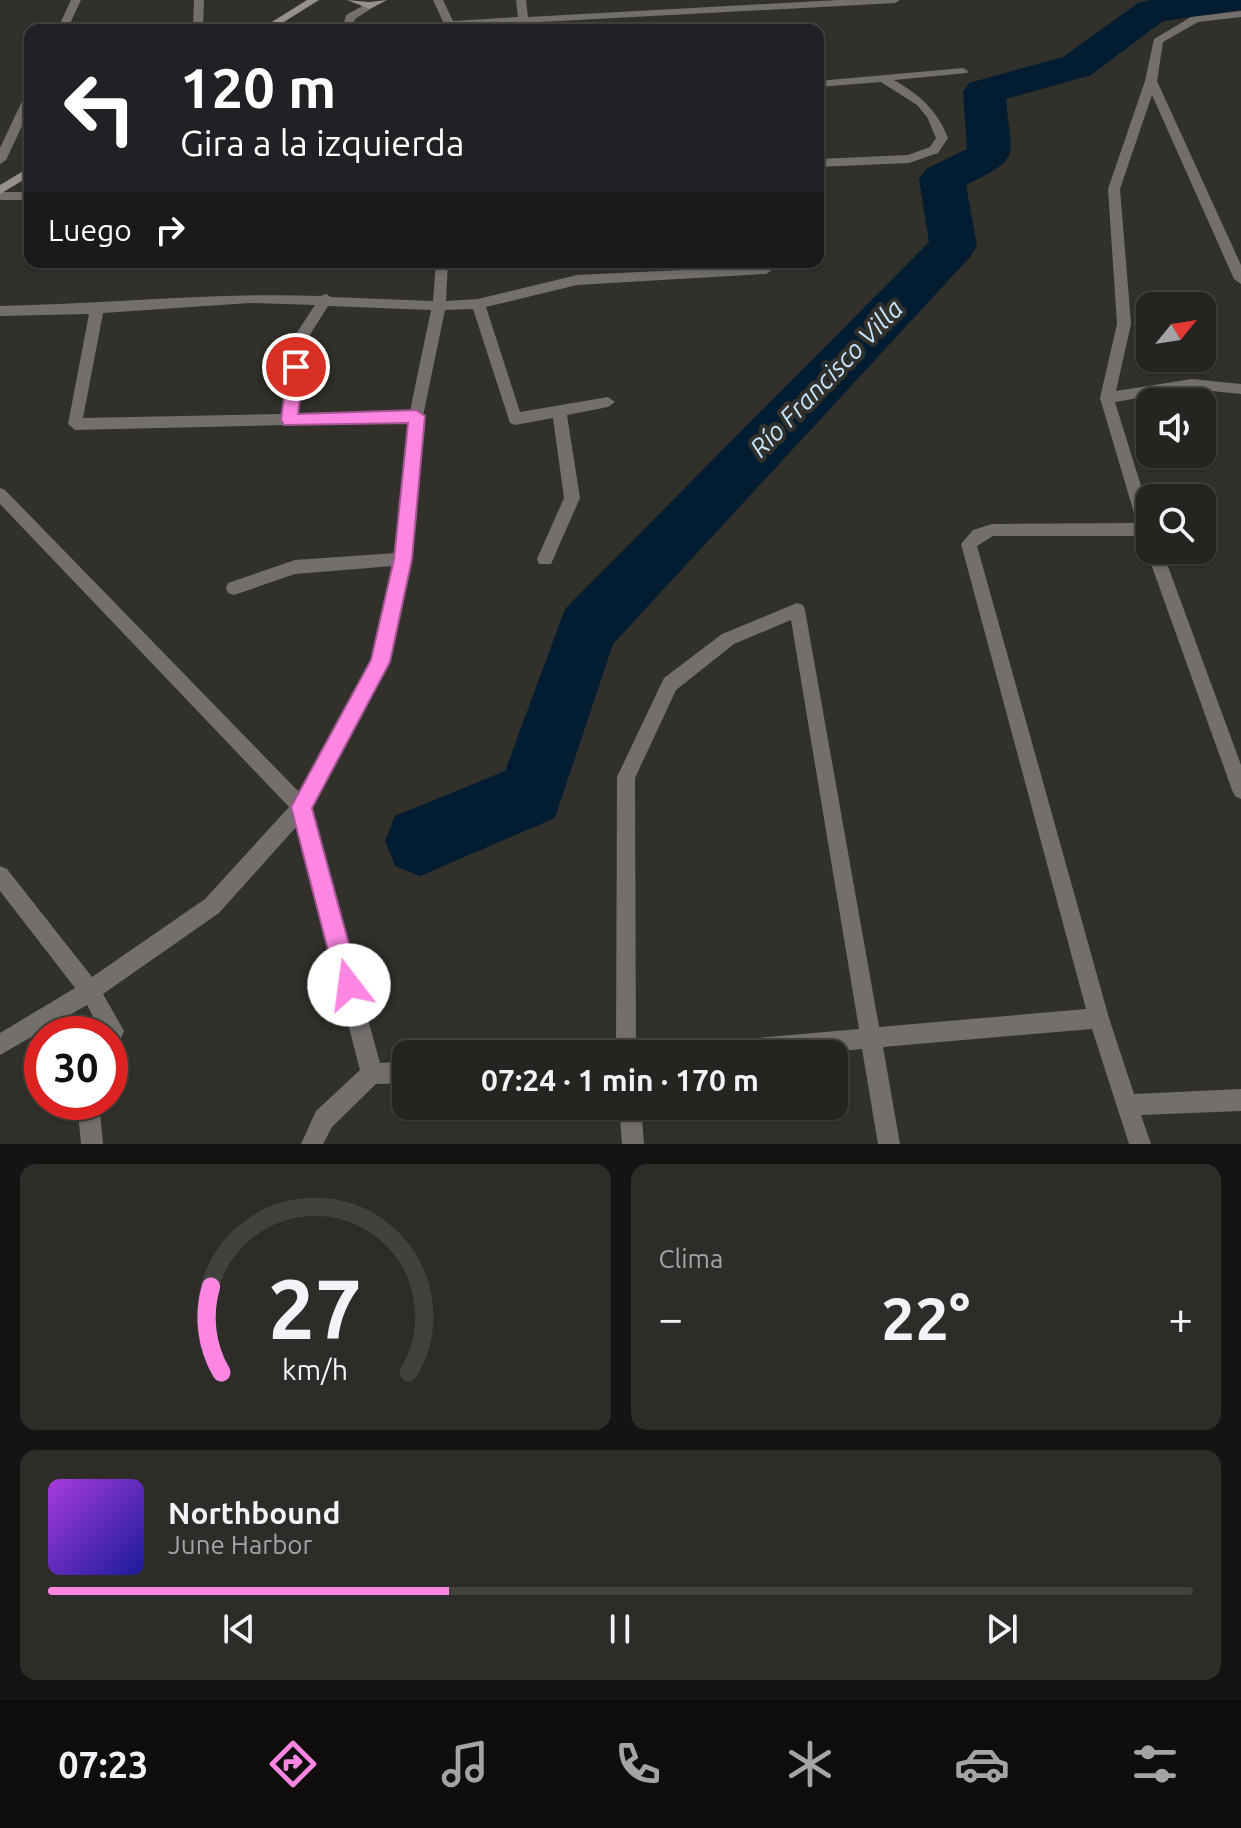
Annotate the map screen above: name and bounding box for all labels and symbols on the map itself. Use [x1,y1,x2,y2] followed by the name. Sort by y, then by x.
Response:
[1136,292,1216,372] north arrow
[744,294,908,462] water label: Río Francisco Villa
[262,333,330,401] pin
[307,943,391,1027] position arrow
[24,1016,128,1120] speed limit sign: 30

